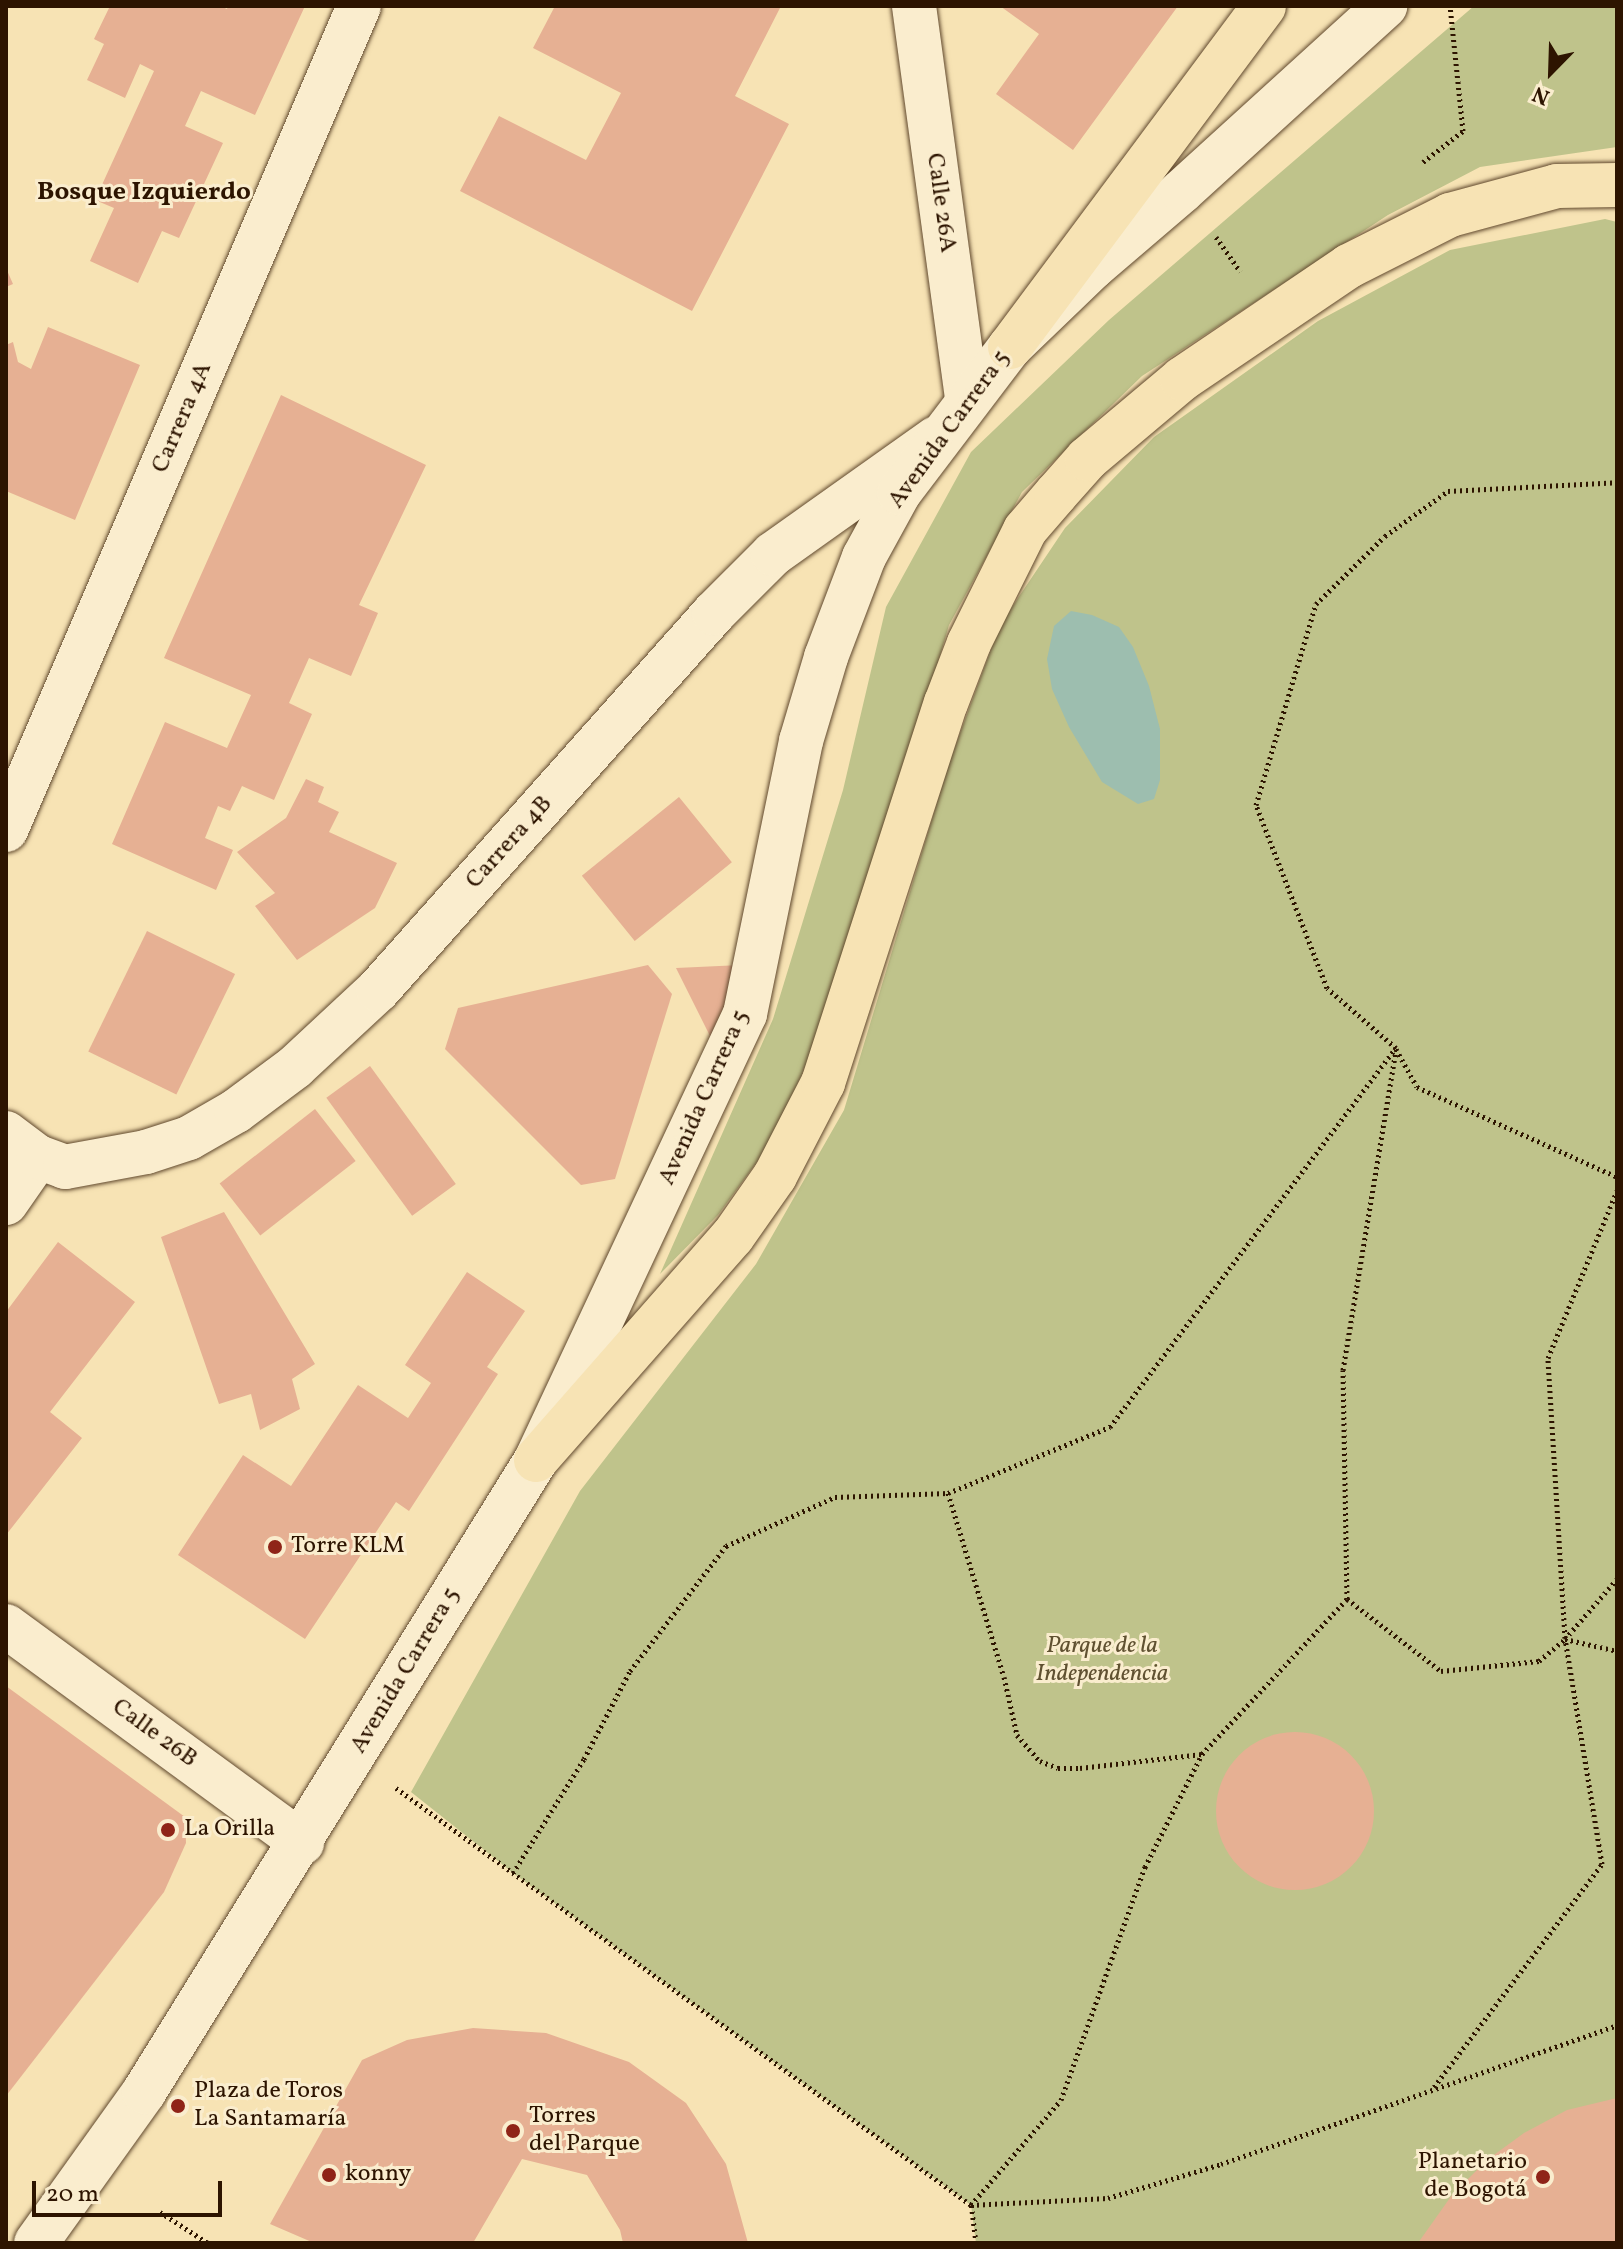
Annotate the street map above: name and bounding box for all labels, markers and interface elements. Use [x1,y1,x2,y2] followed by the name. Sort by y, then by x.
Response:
[1511,32,1591,112] north arrow
[1528,77,1555,112] text: N
[919,151,961,255] street label: Calle 26A
[37,177,251,209] district label: Bosque Izquierdo
[883,345,1017,515] street label: Avenida Carrera 5
[147,358,219,478] street label: Carrera 4A
[461,791,559,895] street label: Carrera 4B
[653,1006,757,1190] street label: Avenida Carrera 5
[291,1533,404,1561] place label: Torre KLM
[266,1538,284,1556] marker: Torre KLM
[345,1583,467,1759] street label: Avenida Carrera 5
[1036,1633,1168,1689] park label: Parque de la Independencia
[106,1694,202,1774] street label: Calle 26B
[184,1816,275,1844] place label: La Orilla
[159,1821,177,1839] marker: La Orilla
[194,2078,347,2134] place label: Plaza de Toros La Santamaría
[169,2097,187,2115] marker: Plaza de Toros La Santamaría
[529,2103,640,2159] place label: Torres del Parque
[504,2122,522,2140] marker: Torres del Parque
[1418,2149,1527,2205] place label: Planetario de Bogotá
[345,2161,411,2189] place label: konny
[36,2165,226,2215] scale bar
[320,2166,338,2184] marker: konny
[1534,2168,1552,2186] marker: Planetario de Bogotá
[46,2178,99,2212] text: 20 m

